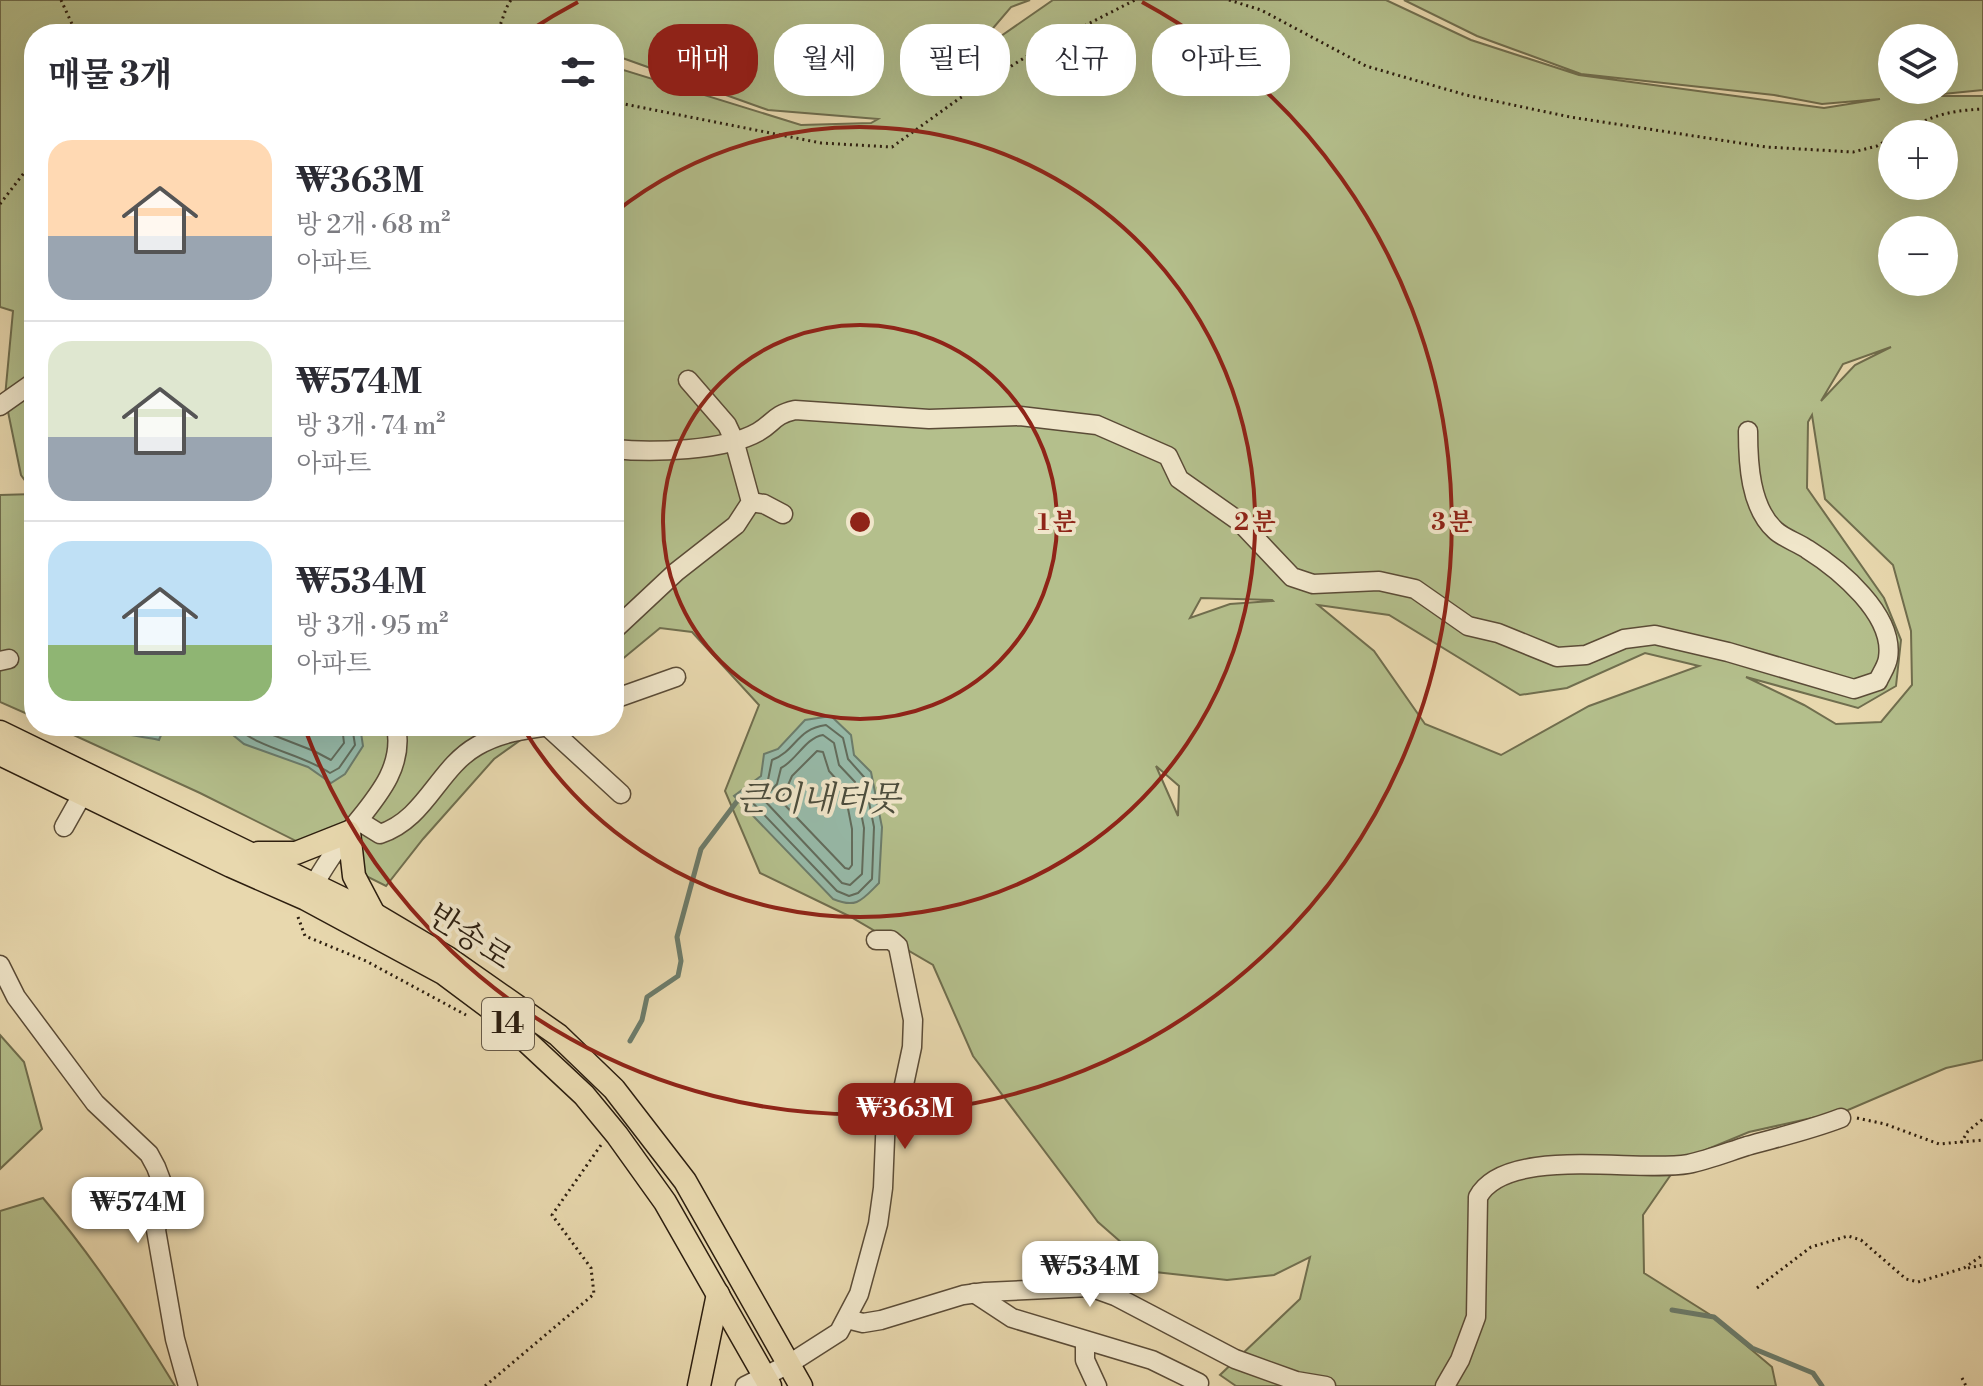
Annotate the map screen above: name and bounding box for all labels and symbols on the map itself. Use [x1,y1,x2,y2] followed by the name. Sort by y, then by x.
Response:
[846,508,874,536] centre of rings
[1038,508,1076,538] text: 1 분
[1234,508,1276,538] text: 2 분
[1431,508,1473,538] text: 3 분
[736,779,903,821] water label: 큰이내터못
[420,895,520,979] street label: 반송로
[482,998,534,1050] road number: 14
[849,1083,961,1151] pin: ₩363M
[82,1177,194,1245] pin: ₩574M
[1034,1241,1146,1309] pin: ₩534M

